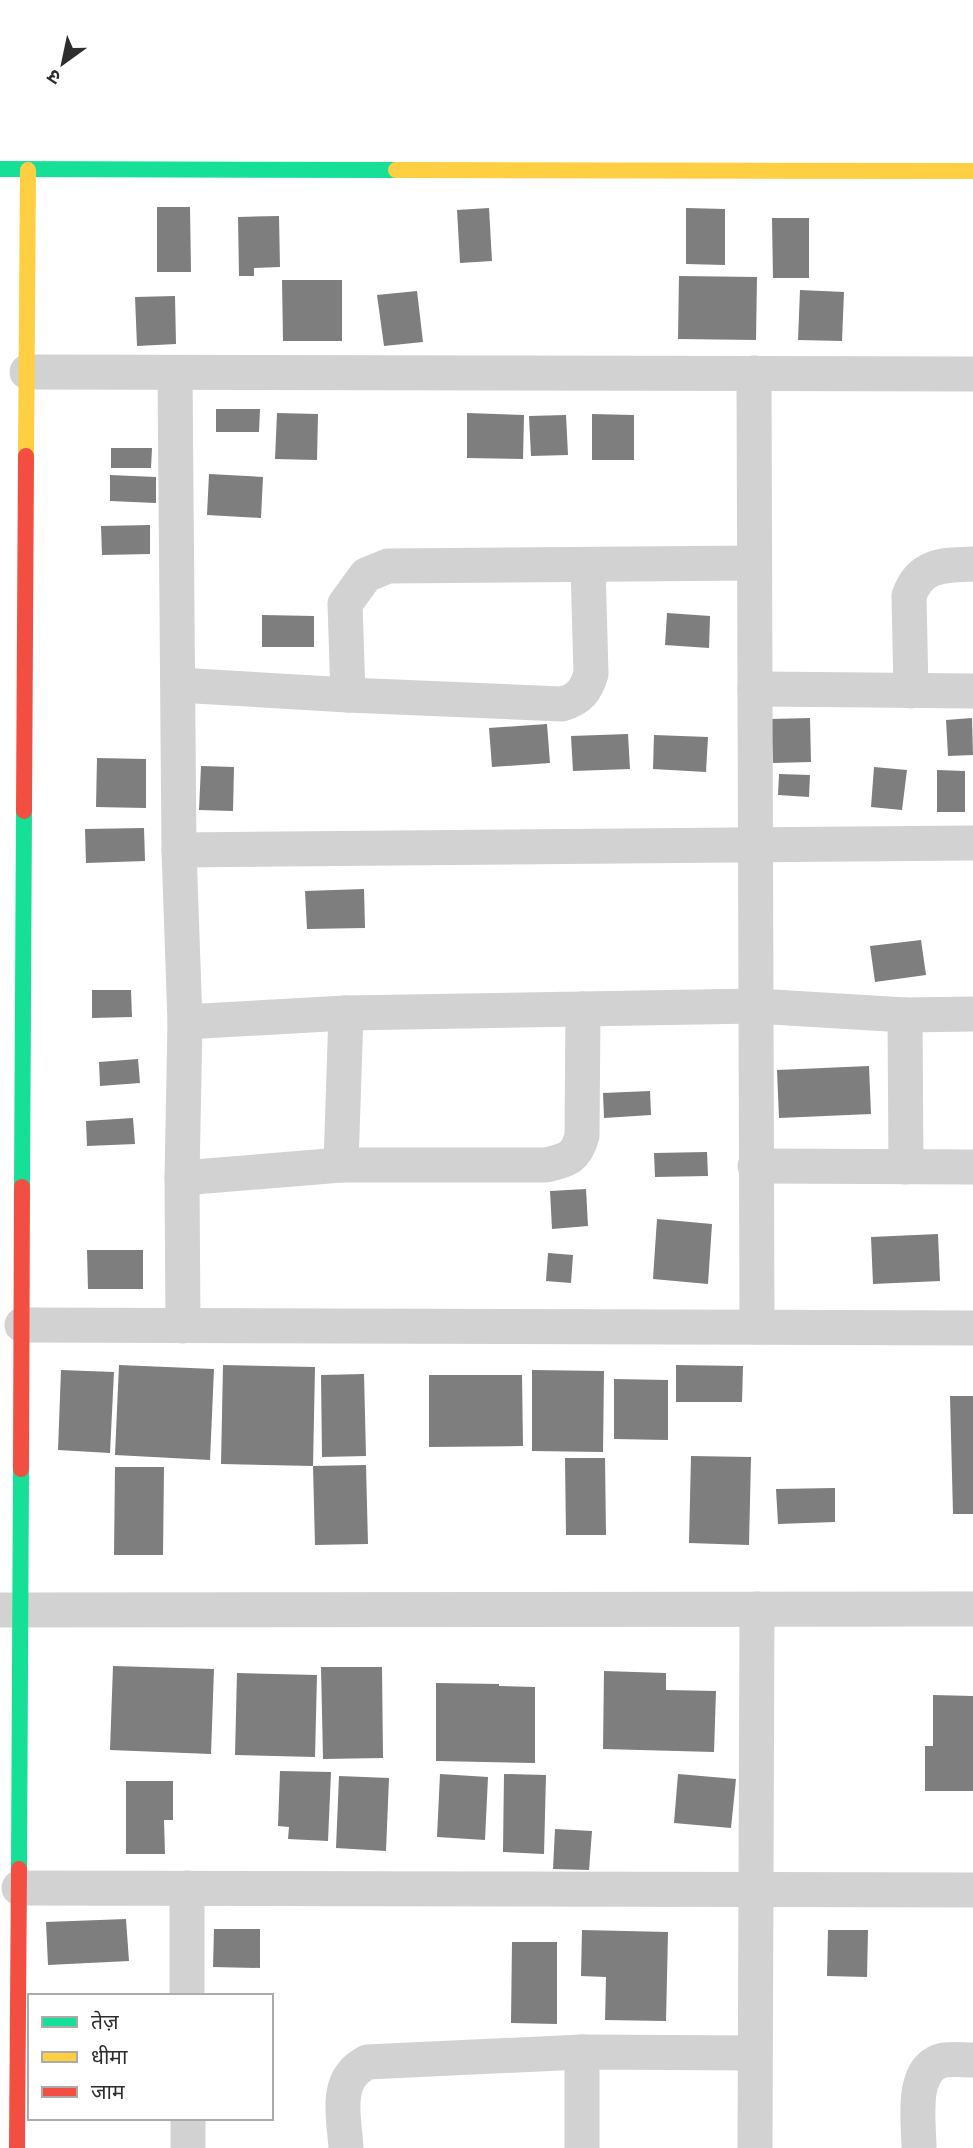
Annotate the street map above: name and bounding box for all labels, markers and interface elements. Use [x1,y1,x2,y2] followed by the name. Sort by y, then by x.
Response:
[28,28,98,98] north arrow
[42,65,64,90] text: उ
[28,1994,273,2120] legend
[91,2008,119,2033] text: तेज़
[91,2043,128,2068] text: धीमा
[91,2078,125,2103] text: जाम

